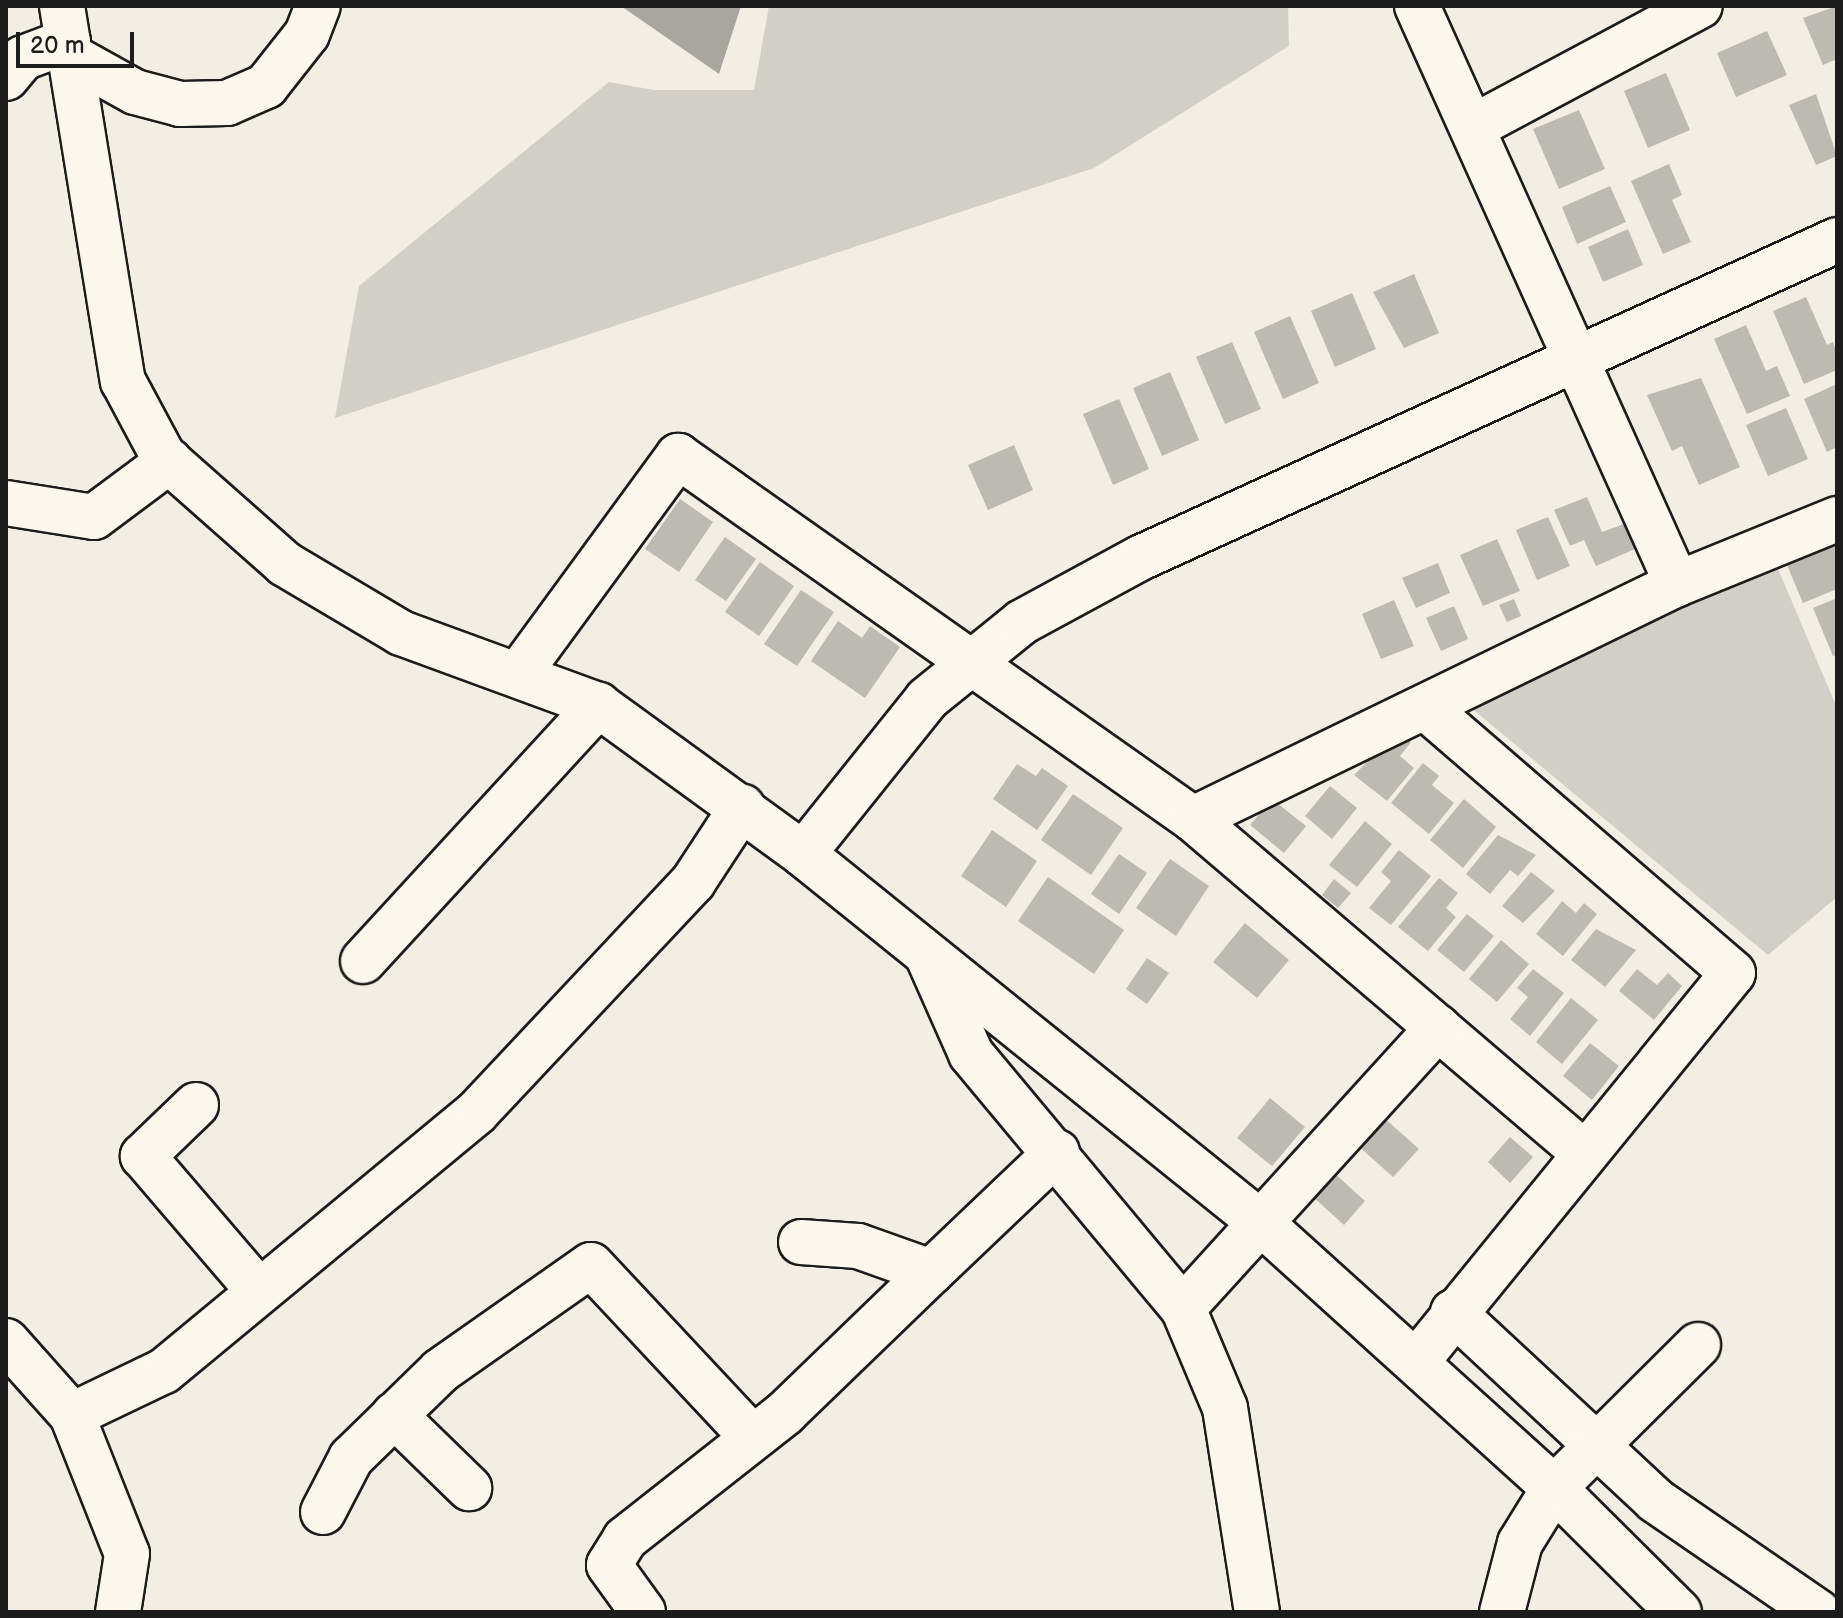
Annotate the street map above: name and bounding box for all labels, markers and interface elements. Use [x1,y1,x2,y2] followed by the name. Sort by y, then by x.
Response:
[20,16,138,66] scale bar
[30,31,85,60] text: 20 m

